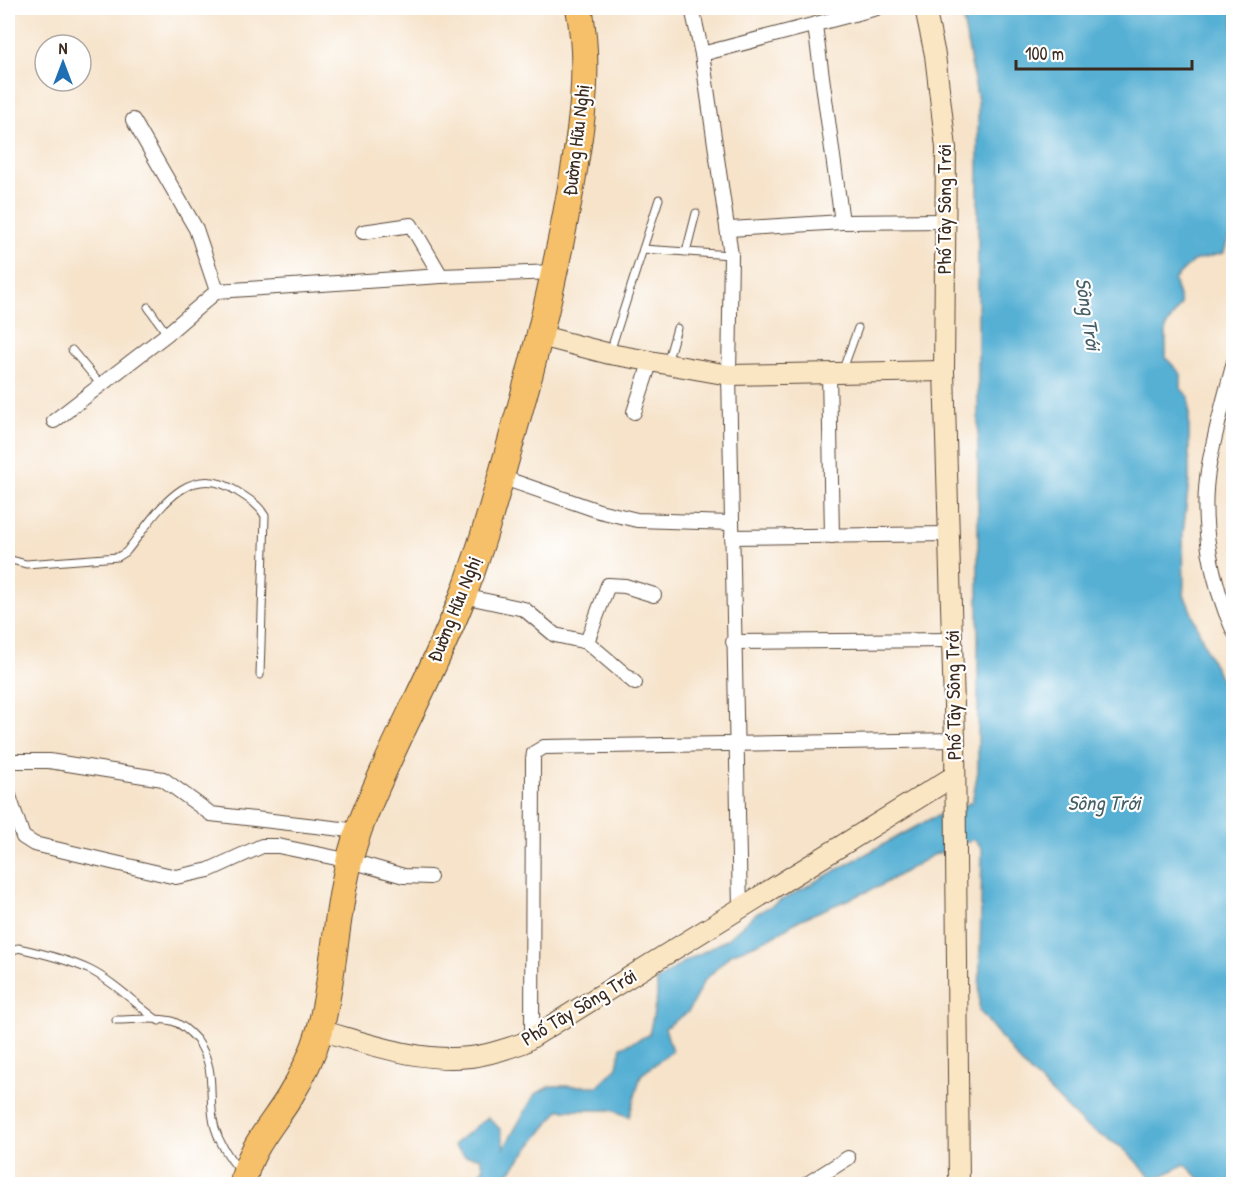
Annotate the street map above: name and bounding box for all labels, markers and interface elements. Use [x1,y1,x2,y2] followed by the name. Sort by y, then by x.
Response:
[33,33,93,93] north arrow
[1016,33,1192,71] scale bar
[59,37,68,59] text: N
[1025,41,1064,66] text: 100 m
[555,83,596,197] street label: Đường Hữu Nghị
[930,144,957,274] street label: Phố Tây Sông Trới
[1068,276,1109,354] water label: Sông Trới
[420,552,487,666] street label: Đường Hữu Nghị
[938,630,967,760] street label: Phố Tây Sông Trới
[1068,788,1143,817] water label: Sông Trới
[516,961,642,1052] street label: Phố Tây Sông Trới

